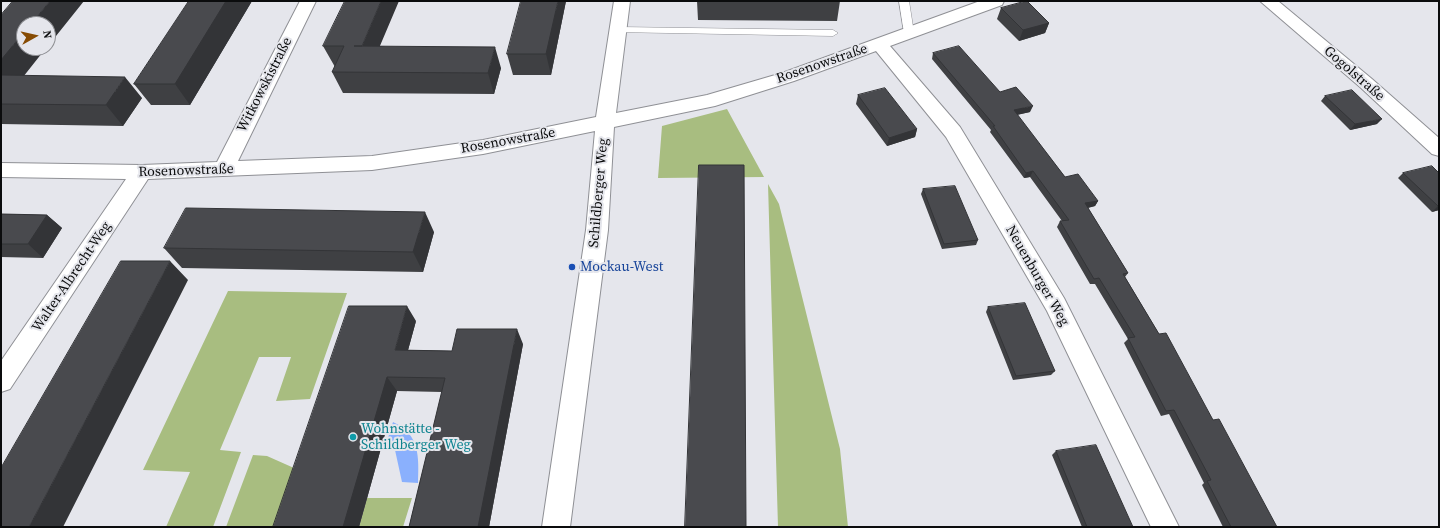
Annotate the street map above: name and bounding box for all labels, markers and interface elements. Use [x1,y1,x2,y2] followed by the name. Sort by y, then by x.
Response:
[16,16,56,56] north arrow
[39,29,55,39] text: N
[234,35,296,135] street label: Witkowskistraße
[774,41,870,87] street label: Rosenowstraße
[1320,43,1388,105] street label: Gogolstraße
[459,124,557,158] street label: Rosenowstraße
[586,138,612,248] street label: Schildberger Weg
[138,161,234,181] street label: Rosenowstraße
[29,219,115,335] street label: Walter-Albrecht-Weg
[1001,223,1073,329] street label: Neuenburger Weg
[580,259,663,275] place label: Mockau-West
[567,262,577,272] marker: Mockau-West
[361,421,471,454] place label: Wohnstätte - Schildberger Weg
[348,432,358,442] marker: Wohnstätte - Schildberger Weg

